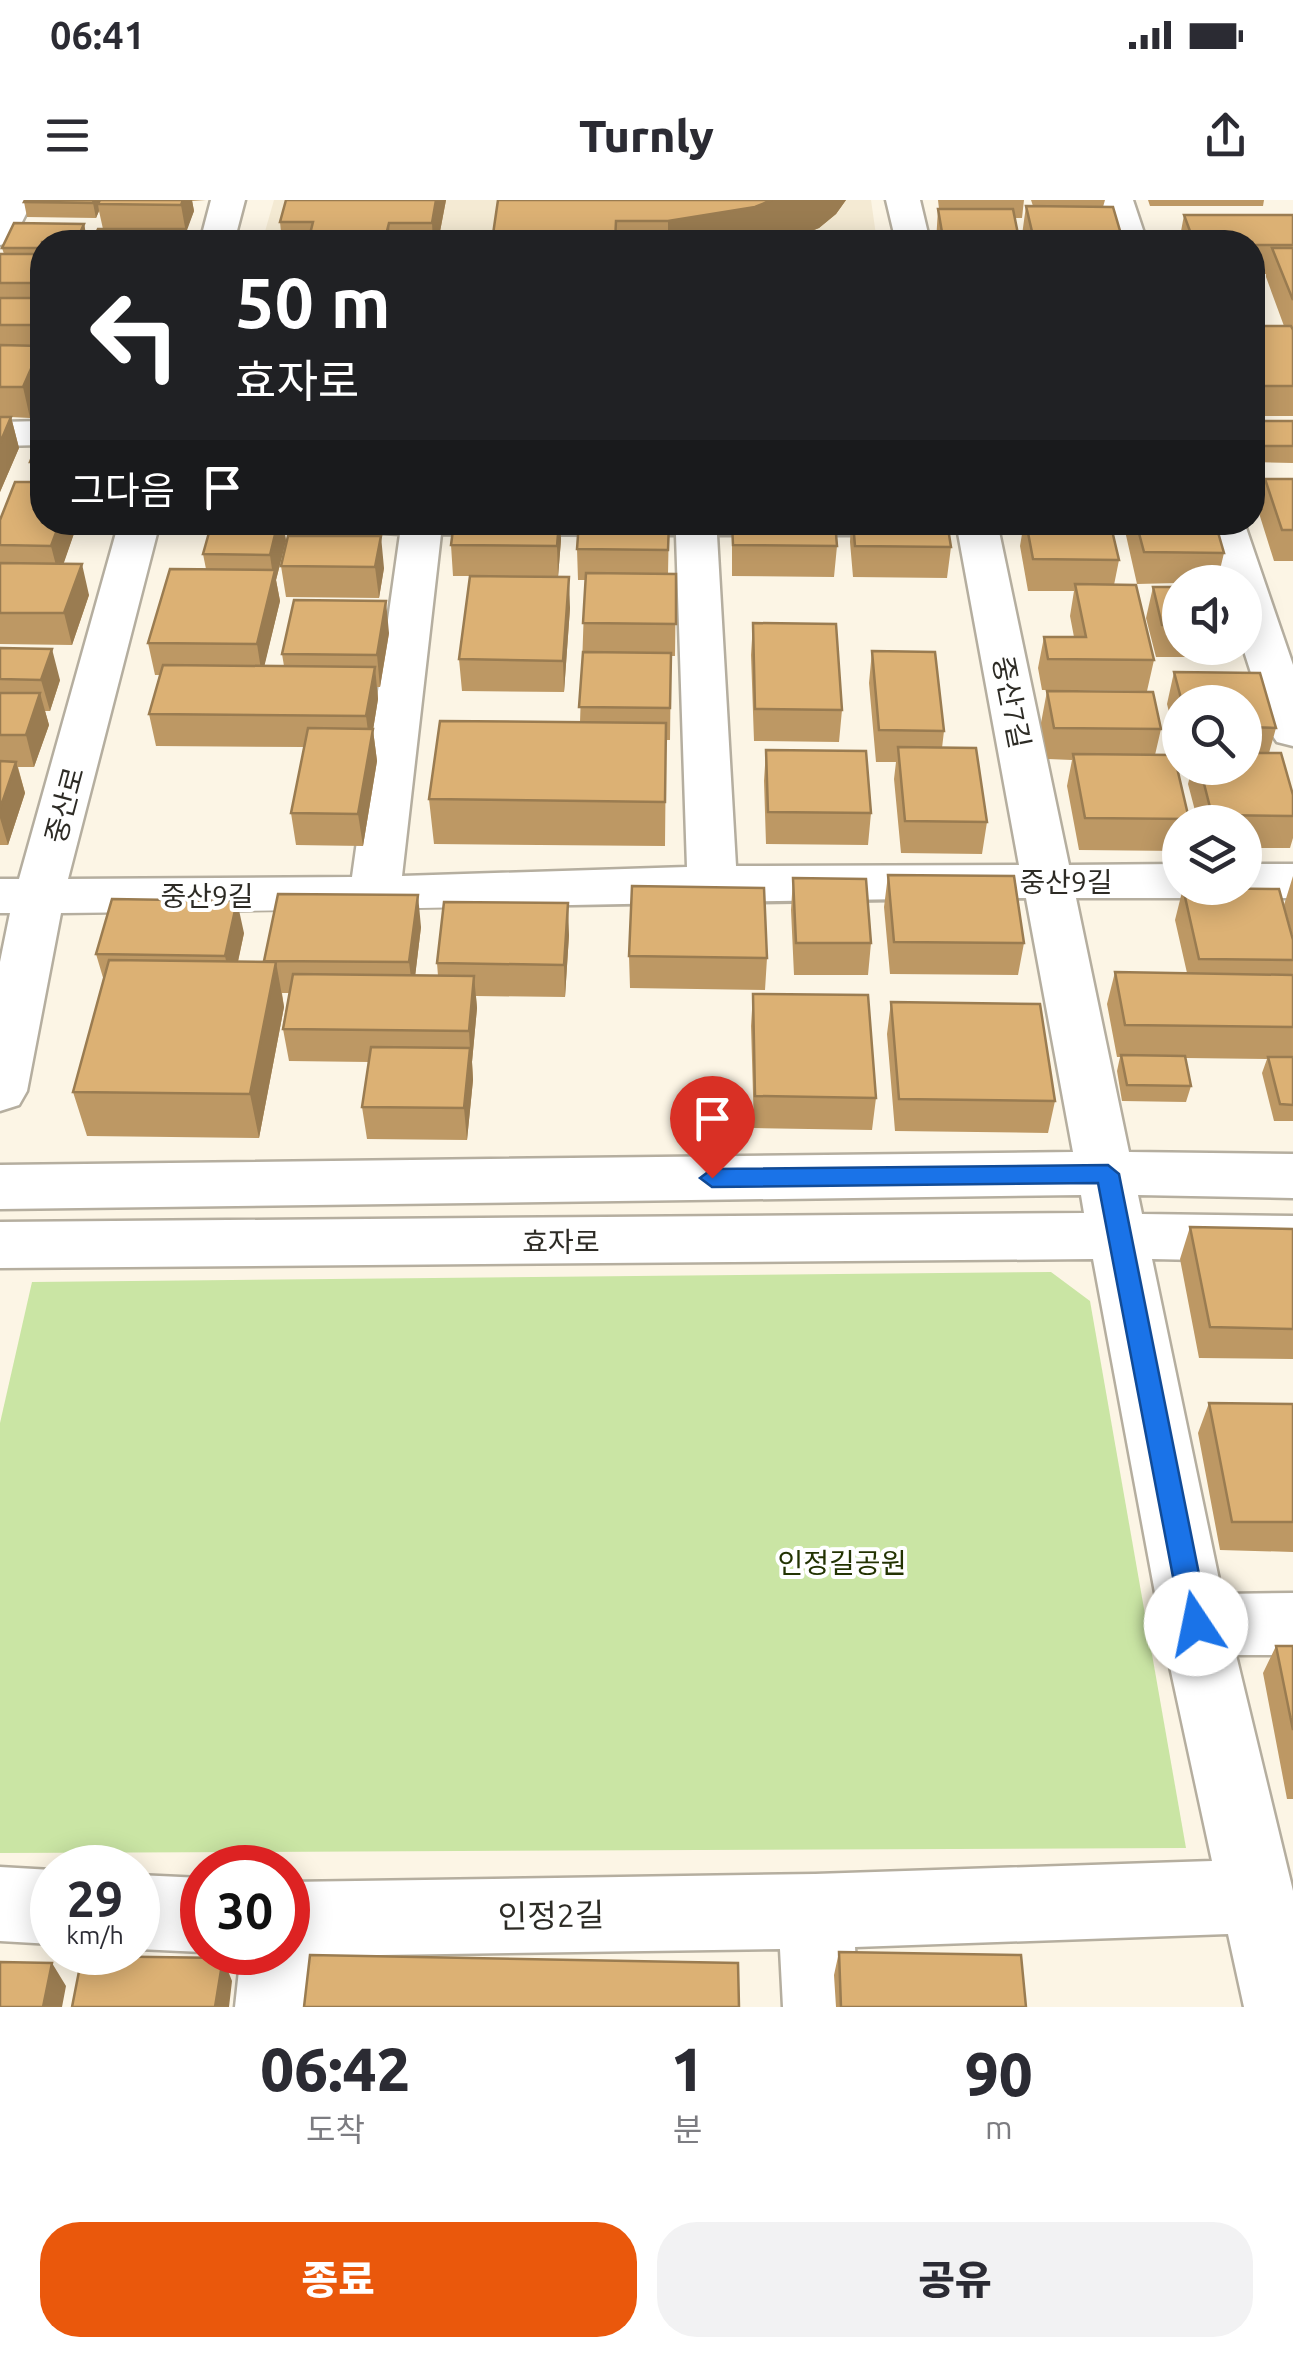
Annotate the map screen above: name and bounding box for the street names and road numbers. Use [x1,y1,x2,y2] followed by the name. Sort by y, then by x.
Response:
[988,653,1036,751] street label: 중산7길
[39,764,89,846] street label: 중산로
[1019,866,1113,897] street label: 중산9길
[160,880,254,911] street label: 중산9길
[522,1226,600,1257] street label: 효자로
[498,1896,604,1934] street label: 인정2길

